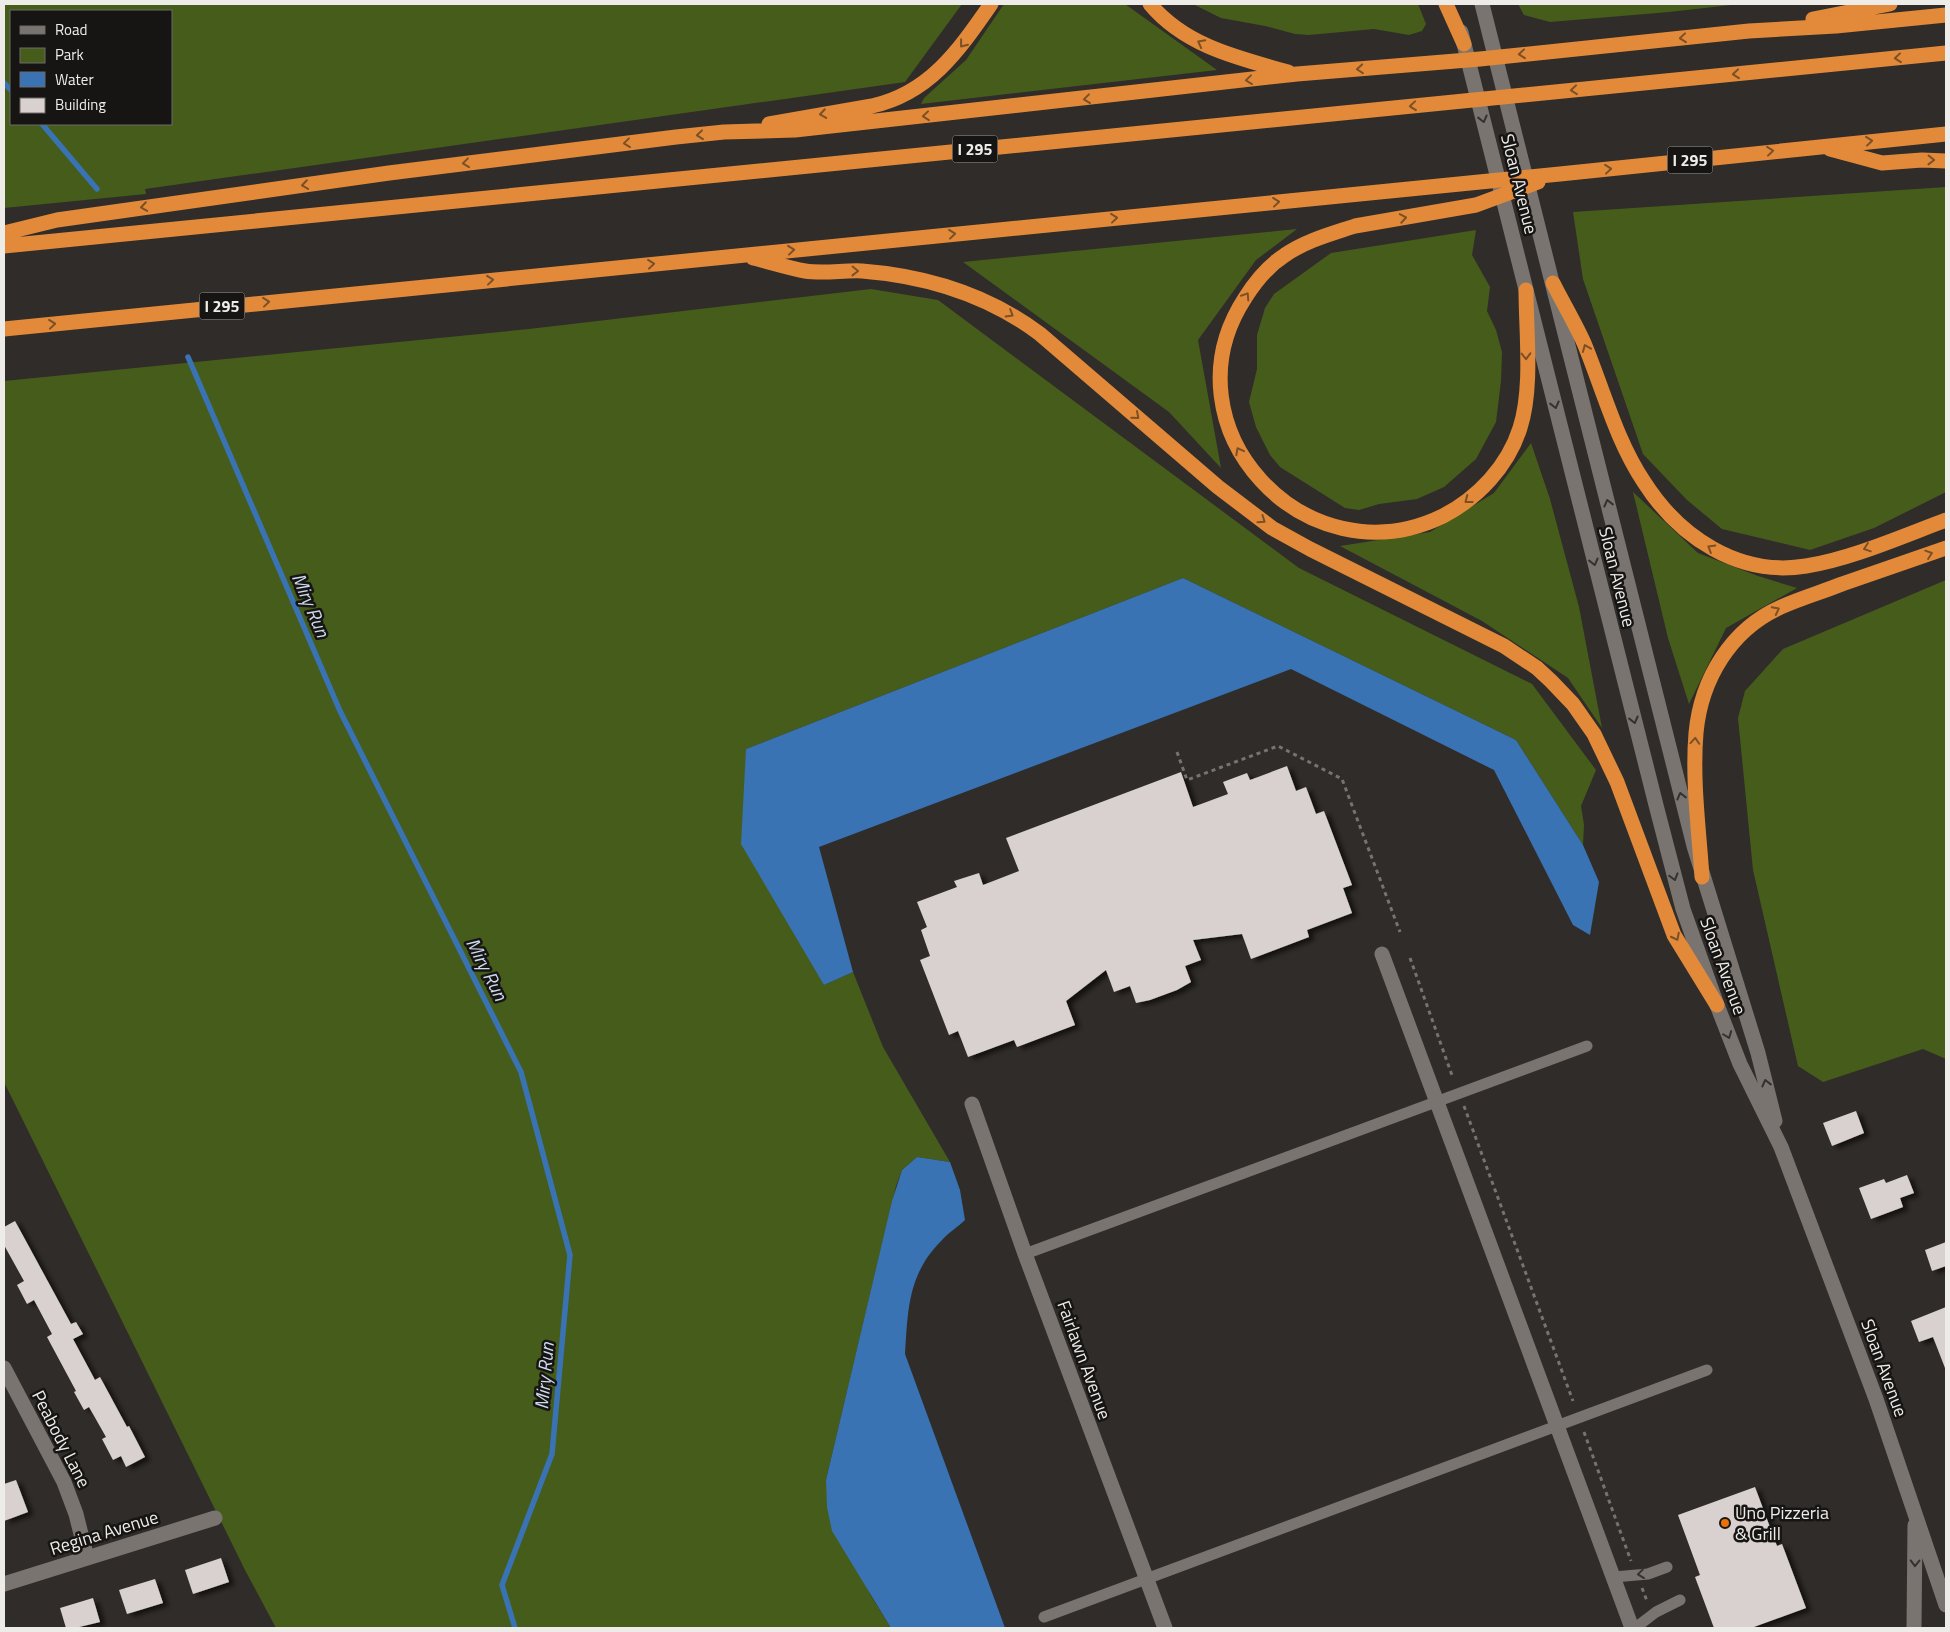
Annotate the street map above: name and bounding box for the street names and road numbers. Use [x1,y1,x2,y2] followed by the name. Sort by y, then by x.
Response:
[1494,131,1545,237] street label: Sloan Avenue
[952,136,998,162] road number: I 295
[1668,146,1712,174] road number: I 295
[200,292,244,320] road number: I 295
[1592,524,1643,630] street label: Sloan Avenue
[1693,913,1754,1019] street label: Sloan Avenue
[1050,1297,1119,1423] street label: Fairlawn Avenue
[1854,1315,1915,1421] street label: Sloan Avenue
[25,1385,98,1492] street label: Peabody Lane
[46,1503,161,1562] street label: Regina Avenue

